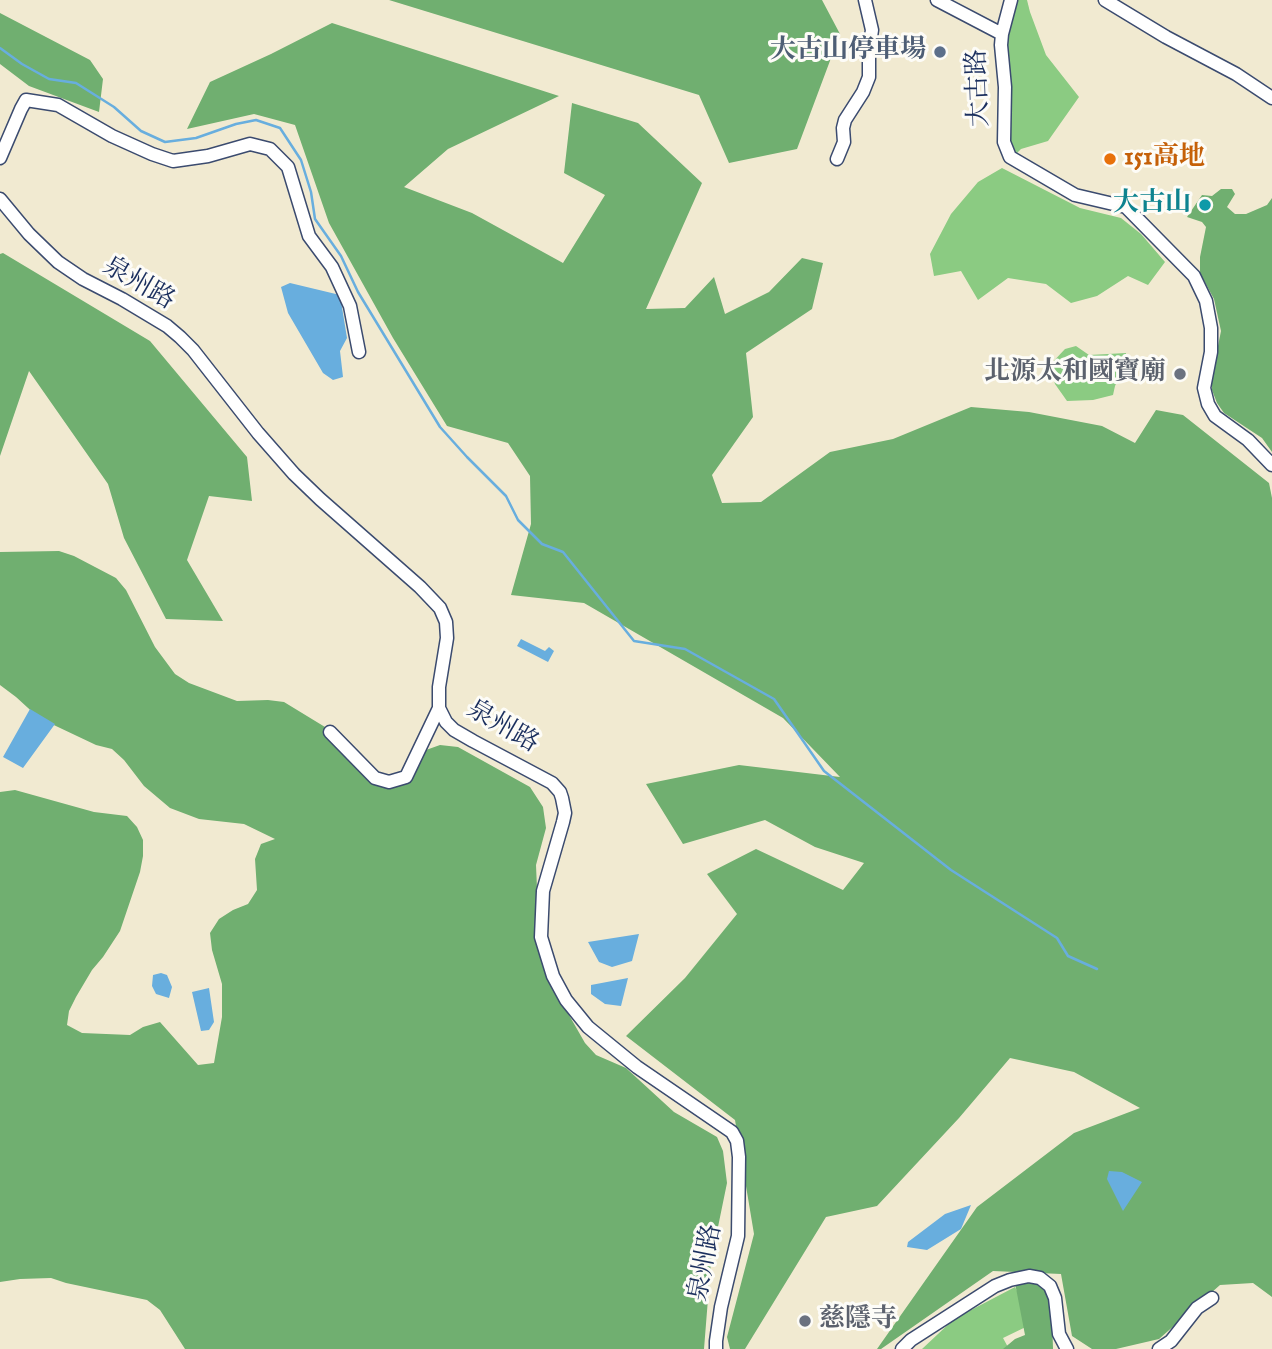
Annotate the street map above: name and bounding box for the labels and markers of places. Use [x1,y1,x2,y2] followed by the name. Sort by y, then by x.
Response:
[770,36,926,68] place label: 大古山停車場
[932,44,948,60] marker: 大古山停車場
[1124,143,1205,175] place label: 151高地
[1102,151,1118,167] marker: 151高地
[1113,189,1191,221] place label: 大古山
[1197,197,1213,213] marker: 大古山
[984,358,1166,390] place label: 北源太和國寶廟
[1172,366,1188,382] marker: 北源太和國寶廟
[819,1305,897,1337] place label: 慈隱寺
[797,1313,813,1329] marker: 慈隱寺

